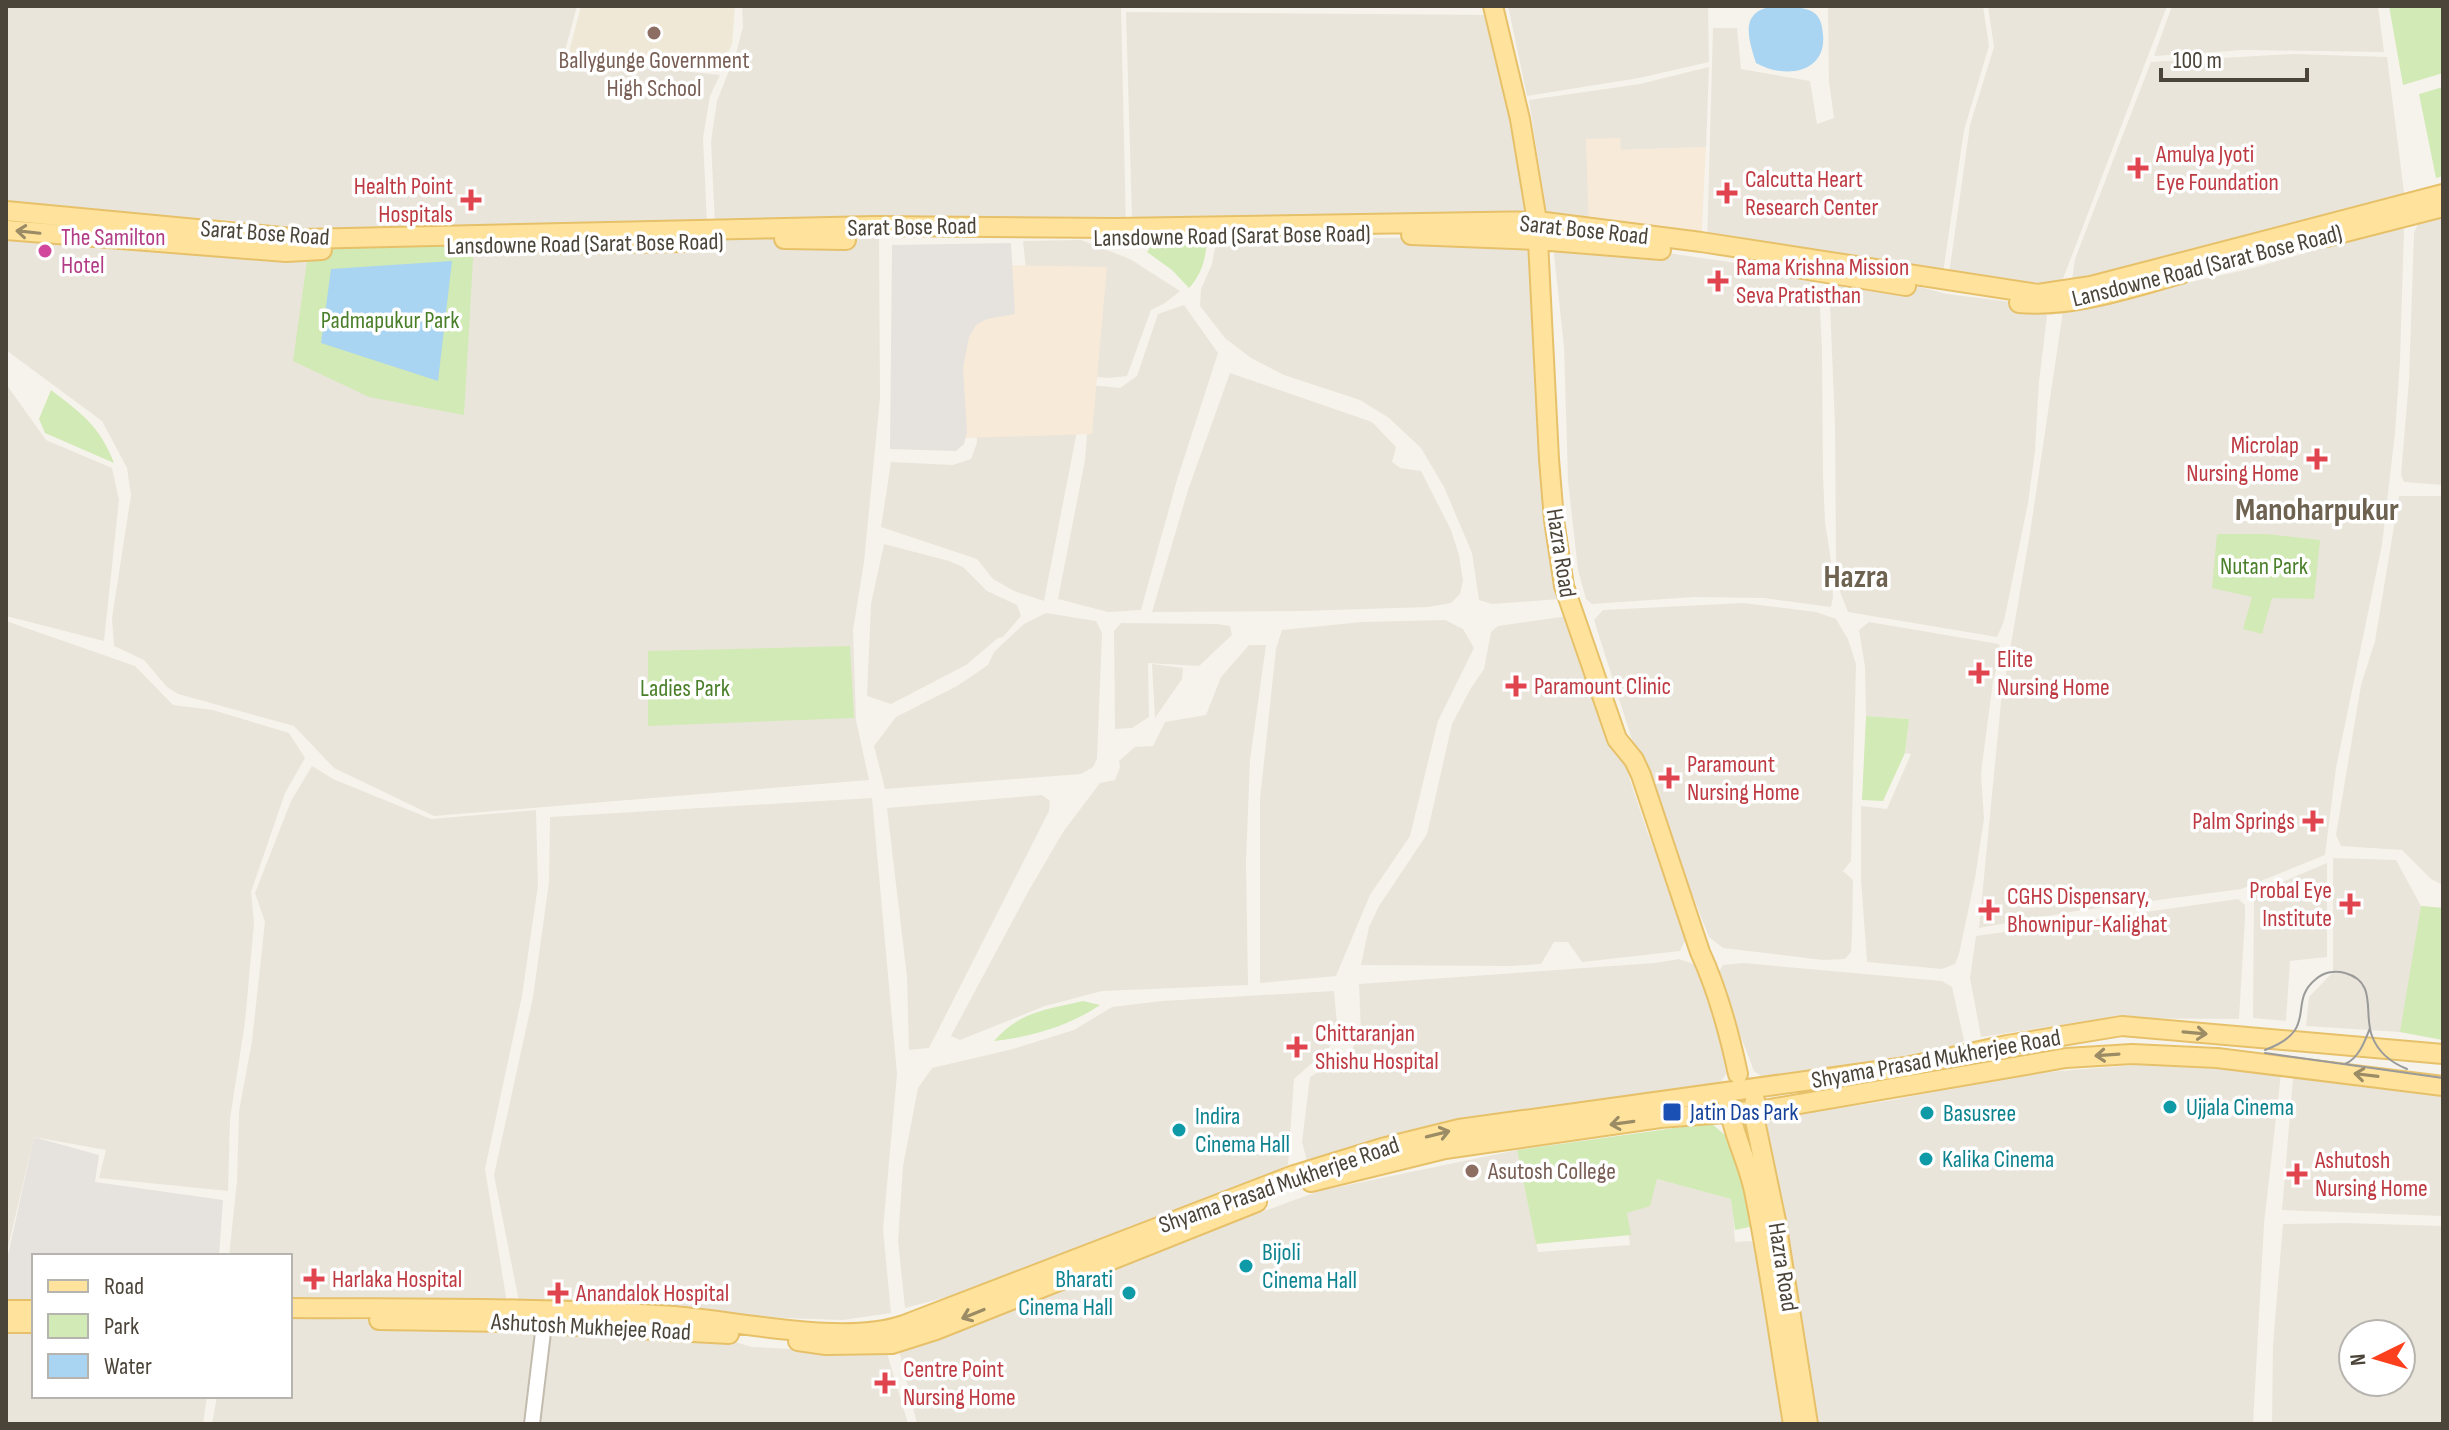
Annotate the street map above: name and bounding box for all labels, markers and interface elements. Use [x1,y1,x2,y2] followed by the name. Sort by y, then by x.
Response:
[645,24,663,42] marker: Ballygunge Government High School
[2161,32,2307,82] scale bar
[559,46,749,103] place label: Ballygunge Government High School
[2173,46,2222,75] text: 100 m
[2155,140,2279,197] place label: Amulya Jyoti Eye Foundation
[2127,157,2149,179] marker: Amulya Jyoti Eye Foundation
[1745,165,1878,222] place label: Calcutta Heart Research Center
[354,172,453,229] place label: Health Point Hospitals
[1716,182,1738,204] marker: Calcutta Heart Research Center
[460,189,482,211] marker: Health Point Hospitals
[1518,209,1650,251] street label: Sarat Bose Road
[847,211,977,243] street label: Sarat Bose Road
[200,214,330,252] street label: Sarat Bose Road
[2069,218,2345,314] street label: Lansdowne Road (Sarat Bose Road)
[1093,219,1371,253] street label: Lansdowne Road (Sarat Bose Road)
[61,223,165,280] place label: The Samilton Hotel
[15,224,42,239] one-way arrow
[446,227,724,261] street label: Lansdowne Road (Sarat Bose Road)
[36,242,54,260] marker: The Samilton Hotel
[1736,253,1909,310] place label: Rama Krishna Mission Seva Pratisthan
[1707,270,1729,292] marker: Rama Krishna Mission Seva Pratisthan
[321,306,459,335] park label: Padmapukur Park
[2186,431,2299,488] place label: Microlap Nursing Home
[2306,448,2328,470] marker: Microlap Nursing Home
[2235,491,2399,530] district label: Manoharpukur
[1540,506,1582,600] street label: Hazra Road
[2220,552,2308,581] park label: Nutan Park
[1823,558,1889,597] district label: Hazra
[1997,645,2110,702] place label: Elite Nursing Home
[1968,662,1990,684] marker: Elite Nursing Home
[1534,672,1671,701] place label: Paramount Clinic
[640,674,730,703] park label: Ladies Park
[1505,675,1527,697] marker: Paramount Clinic
[1687,750,1800,807] place label: Paramount Nursing Home
[1658,767,1680,789] marker: Paramount Nursing Home
[2192,807,2295,836] place label: Palm Springs
[2302,810,2324,832] marker: Palm Springs
[2249,876,2332,933] place label: Probal Eye Institute
[2007,882,2167,939] place label: CGHS Dispensary, Bhownipur-Kalighat
[2339,893,2361,915] marker: Probal Eye Institute
[1978,899,2000,921] marker: CGHS Dispensary, Bhownipur-Kalighat
[1315,1019,1439,1076] place label: Chittaranjan Shishu Hospital
[1809,1023,2063,1095] street label: Shyama Prasad Mukherjee Road
[2181,1026,2208,1041] one-way arrow
[1286,1036,1308,1058] marker: Chittaranjan Shishu Hospital
[2094,1048,2121,1063] one-way arrow
[2354,1067,2379,1082] one-way arrow
[2186,1093,2294,1122] place label: Ujjala Cinema
[1689,1098,1798,1127] place label: Jatin Das Park
[2161,1098,2179,1116] marker: Ujjala Cinema
[1943,1099,2016,1128] place label: Basusree
[1661,1101,1683,1123] marker: Jatin Das Park
[1195,1102,1290,1159] place label: Indira Cinema Hall
[1918,1104,1936,1122] marker: Basusree
[1610,1116,1635,1131] one-way arrow
[1170,1121,1188,1139] marker: Indira Cinema Hall
[1424,1126,1450,1141] one-way arrow
[1155,1130,1403,1240] street label: Shyama Prasad Mukherjee Road
[1942,1145,2054,1174] place label: Kalika Cinema
[2314,1146,2428,1203] place label: Ashutosh Nursing Home
[1917,1150,1935,1168] marker: Kalika Cinema
[1487,1157,1616,1186] place label: Asutosh College
[1463,1162,1481,1180] marker: Asutosh College
[2286,1163,2308,1185] marker: Ashutosh Nursing Home
[1762,1220,1804,1314] street label: Hazra Road
[1262,1238,1357,1295] place label: Bijoli Cinema Hall
[32,1254,292,1398] legend
[1237,1257,1255,1275] marker: Bijoli Cinema Hall
[332,1265,462,1294] place label: Harlaka Hospital
[1018,1265,1113,1322] place label: Bharati Cinema Hall
[303,1268,325,1290] marker: Harlaka Hospital
[104,1272,144,1301] text: Road
[575,1279,729,1308] place label: Anandalok Hospital
[547,1282,569,1304] marker: Anandalok Hospital
[1120,1284,1138,1302] marker: Bharati Cinema Hall
[489,1307,692,1347] street label: Ashutosh Mukhejee Road
[961,1308,986,1323] one-way arrow
[104,1312,139,1341] text: Park
[2337,1318,2417,1398] north arrow
[104,1352,152,1381] text: Water
[2345,1353,2373,1367] text: N
[903,1355,1016,1412] place label: Centre Point Nursing Home
[874,1372,896,1394] marker: Centre Point Nursing Home

